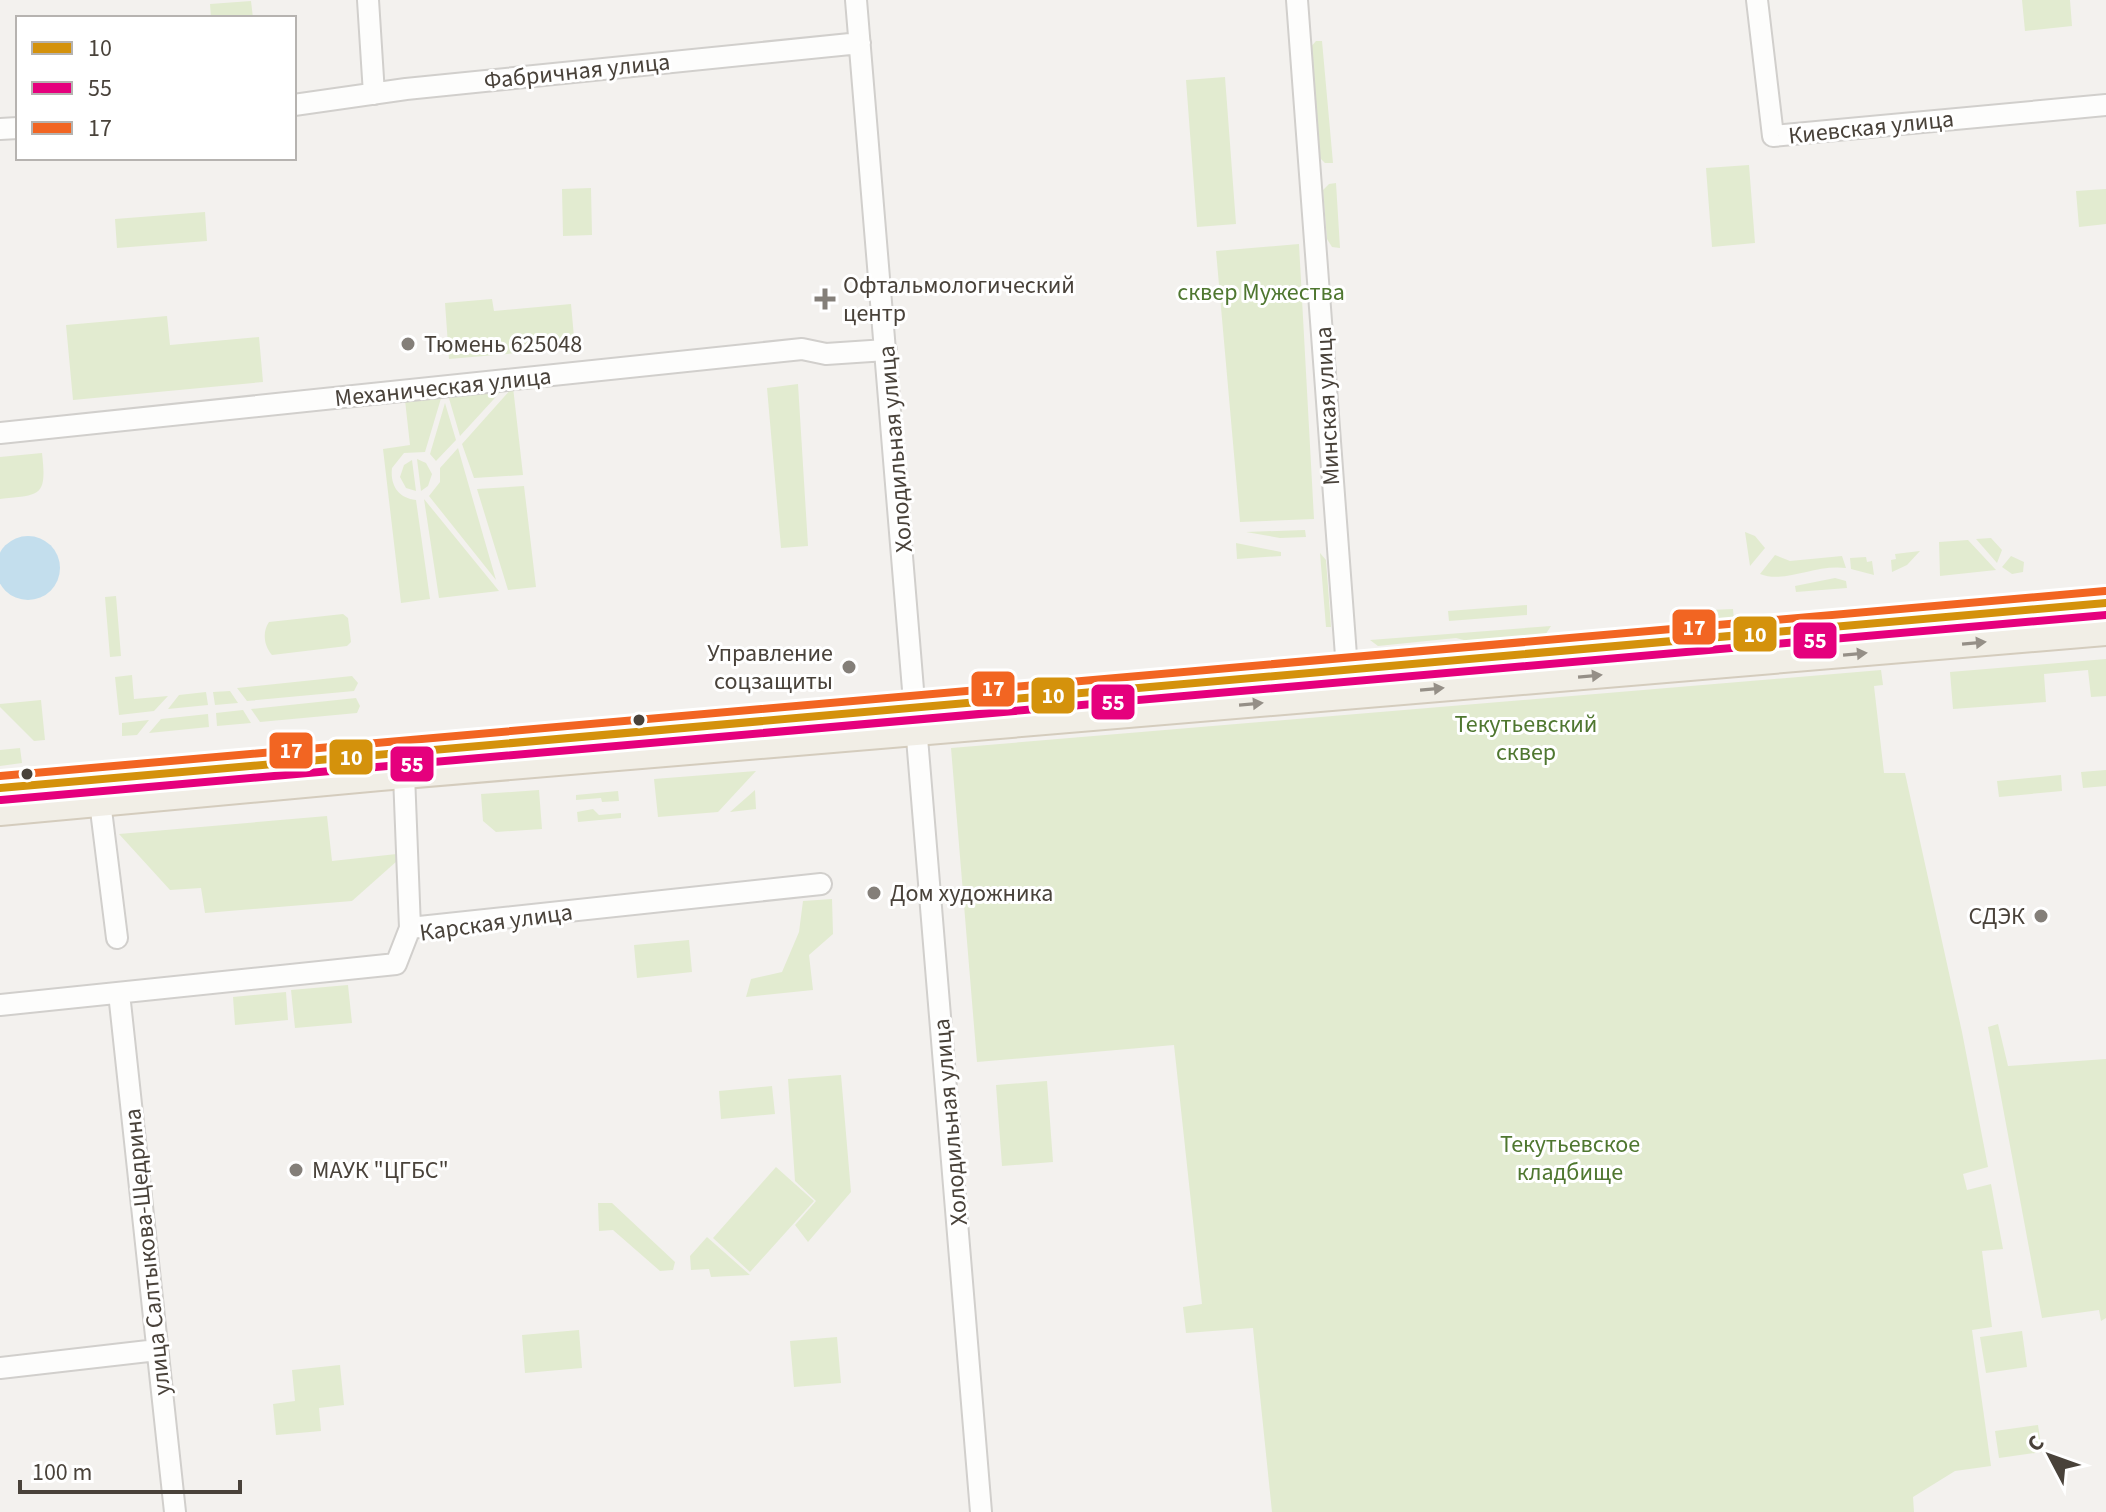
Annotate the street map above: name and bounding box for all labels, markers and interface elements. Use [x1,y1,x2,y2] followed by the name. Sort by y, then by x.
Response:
[16,16,296,160] legend
[88,31,112,66] text: 10
[482,44,672,99] street label: Фабричная улица
[88,71,112,106] text: 55
[1787,101,1956,154] street label: Киевская улица
[88,111,112,146] text: 17
[843,268,1075,331] place label: Офтальмологический центр
[1177,275,1345,310] park label: сквер Мужества
[814,288,836,310] marker: Офтальмологический центр
[1306,326,1349,486] street label: Минская улица
[424,327,582,362] place label: Тюмень 625048
[399,335,417,353] marker: Тюмень 625048
[869,344,922,554] street label: Холодильная улица
[333,359,553,416] street label: Механическая улица
[1671,608,1717,646] line badge: 17
[1682,612,1706,644] text: 17
[1732,615,1778,653] line badge: 10
[1743,619,1767,651] text: 10
[1792,621,1838,660] line badge: 55
[1803,625,1827,657] text: 55
[707,636,833,699] place label: Управление соцзащиты
[1962,637,1987,650] one-way arrow
[1843,647,1868,660] one-way arrow
[840,658,858,676] marker: Управление соцзащиты
[1578,669,1603,682] one-way arrow
[970,670,1016,708] line badge: 17
[981,673,1005,705] text: 17
[1030,676,1076,715] line badge: 10
[1041,680,1065,712] text: 10
[1420,682,1445,695] one-way arrow
[1090,683,1136,721] line badge: 55
[1101,687,1125,719] text: 55
[1239,697,1264,710] one-way arrow
[1455,707,1597,770] park label: Текутьевский сквер
[631,712,647,728] unlabelled marker
[268,731,314,770] line badge: 17
[279,735,303,767] text: 17
[328,738,374,776] line badge: 10
[339,742,363,774] text: 10
[389,745,435,783] line badge: 55
[400,749,424,781] text: 55
[19,766,35,782] unlabelled marker
[890,876,1053,911] place label: Дом художника
[865,884,883,902] marker: Дом художника
[417,894,575,951] street label: Карская улица
[1968,899,2025,934] place label: СДЭК
[2032,907,2050,925] marker: СДЭК
[924,1017,977,1227] street label: Холодильная улица
[115,1107,180,1397] street label: улица Салтыкова-Щедрина
[1500,1127,1640,1190] park label: Текутьевское кладбище
[312,1153,449,1188] place label: МАУК "ЦГБС"
[287,1161,305,1179] marker: МАУК "ЦГБС"
[2010,1416,2090,1496] north arrow
[2019,1428,2052,1459] text: С
[20,1444,240,1494] scale bar
[32,1455,92,1490] text: 100 m

